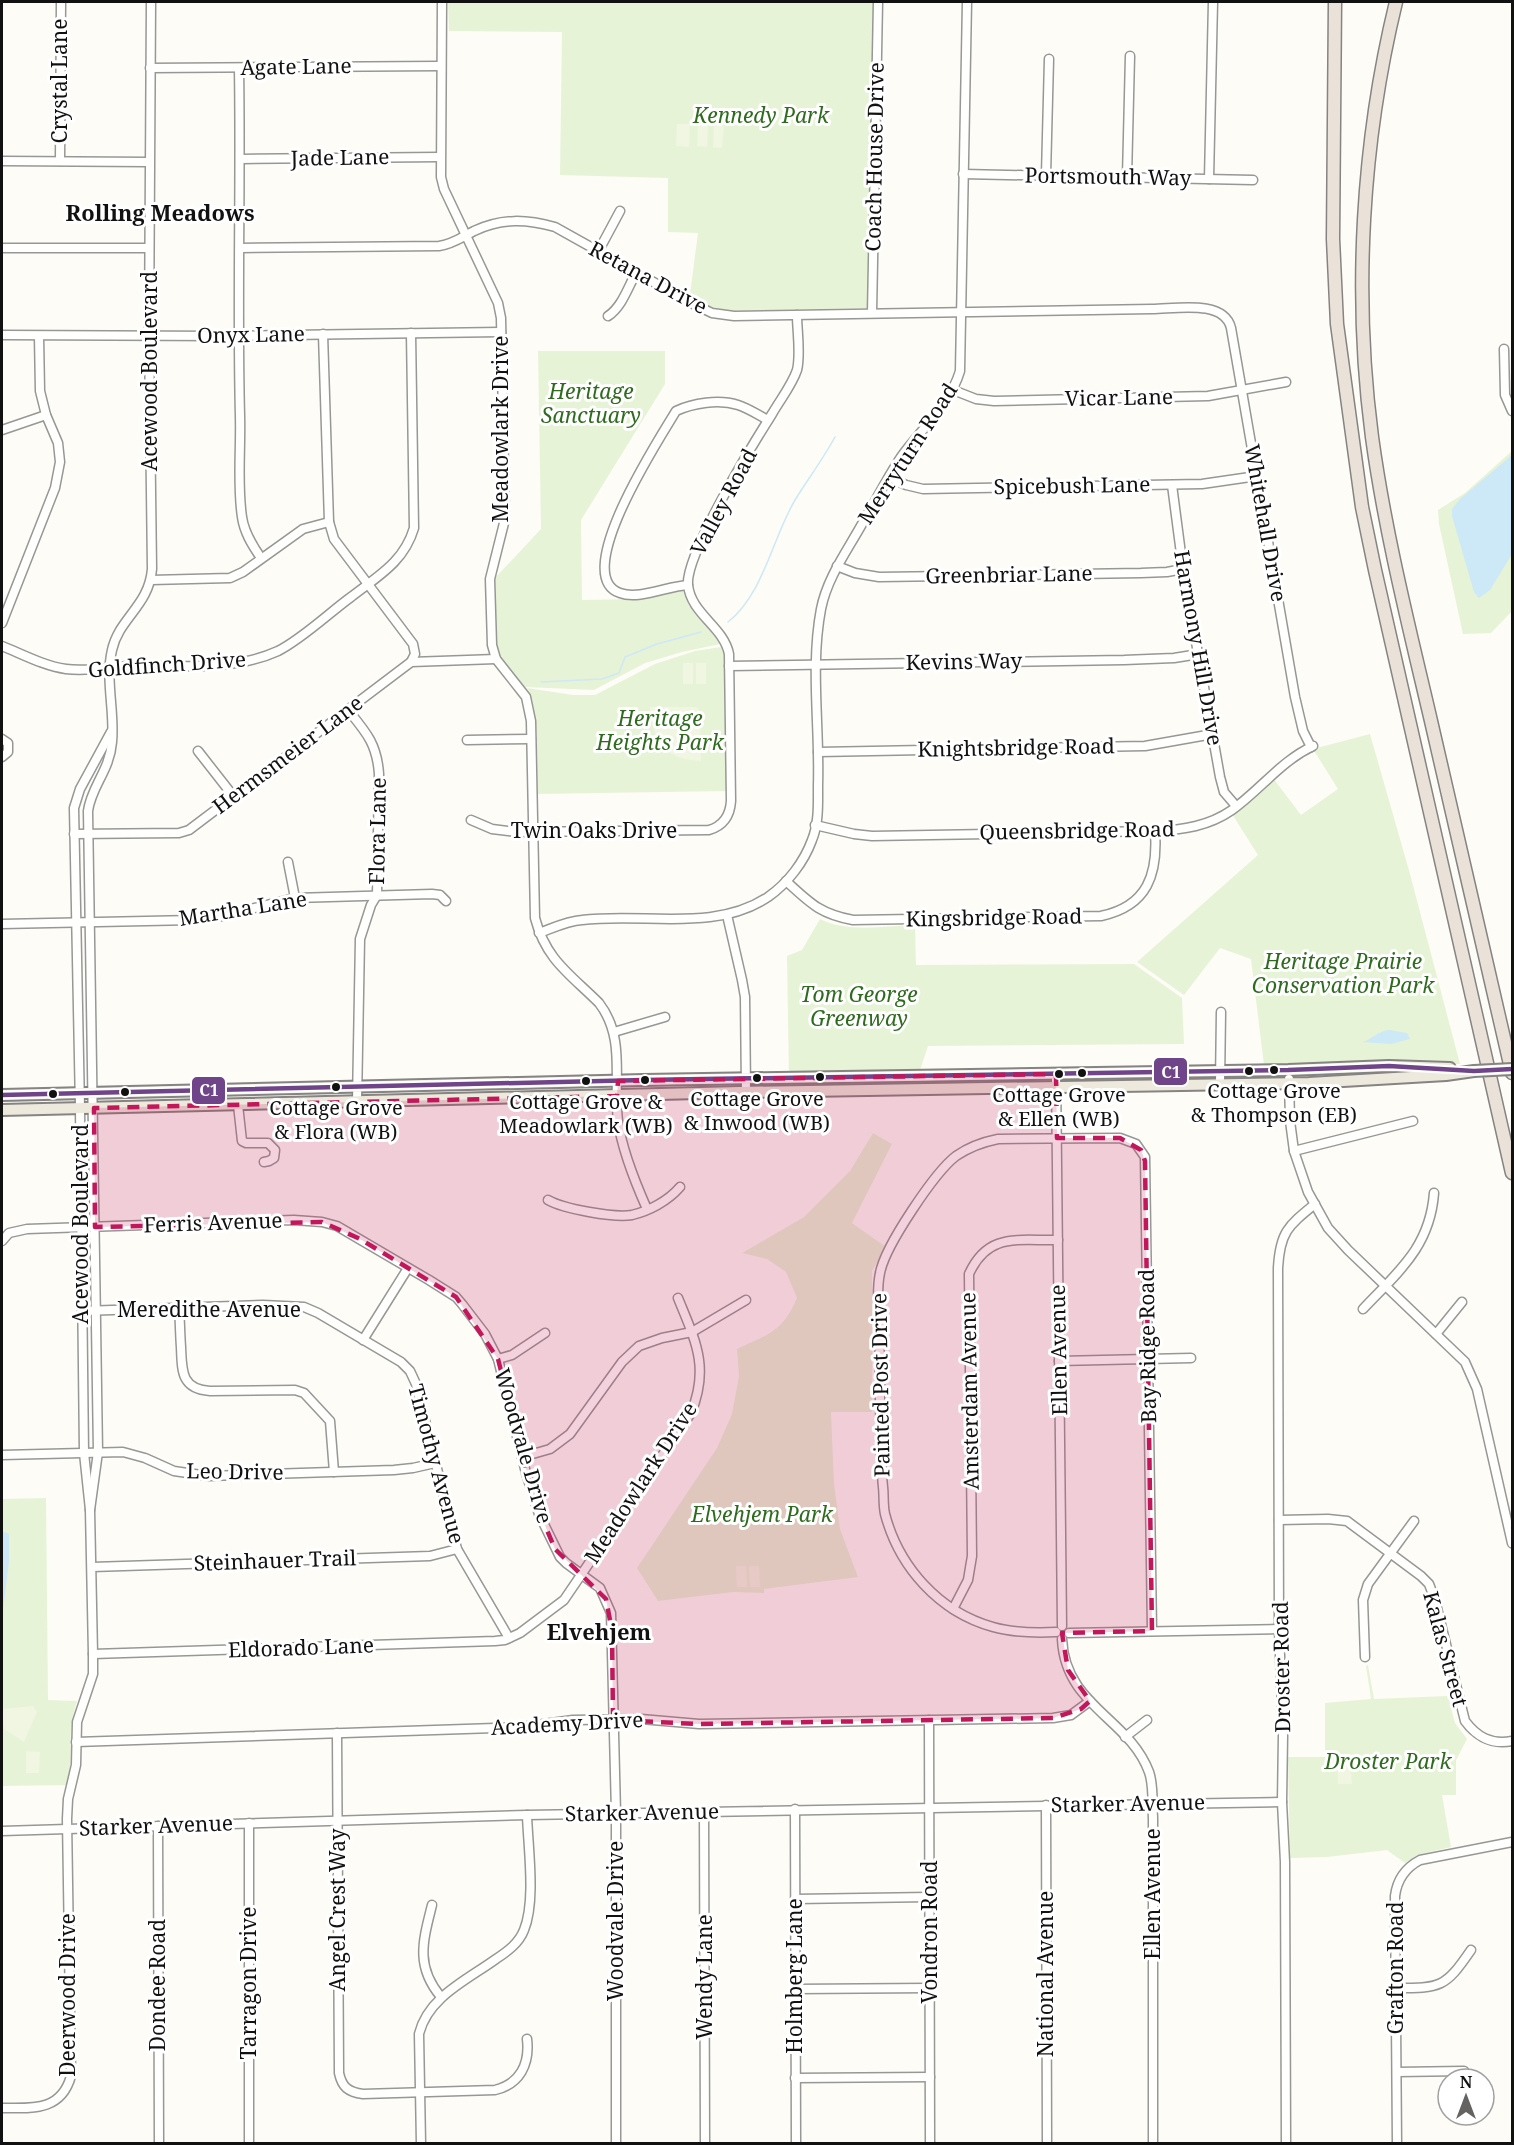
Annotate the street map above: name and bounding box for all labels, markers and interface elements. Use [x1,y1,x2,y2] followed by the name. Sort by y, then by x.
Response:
[45,19,73,144] street label: Crystal Lane
[240,51,352,81] street label: Agate Lane
[858,62,890,252] street label: Coach House Drive
[692,101,830,129] park label: Kennedy Park
[289,142,390,172] street label: Jade Lane
[1024,161,1192,191] street label: Portsmouth Way
[65,197,255,227] district label: Rolling Meadows
[584,234,713,320] street label: Retana Drive
[135,271,163,471] street label: Acewood Boulevard
[197,319,305,349] street label: Onyx Lane
[486,335,514,523] street label: Meadowlark Drive
[541,377,641,429] park label: Heritage Sanctuary
[851,377,963,529] street label: Merryturn Road
[1065,382,1173,412] street label: Vicar Lane
[1238,442,1294,604] street label: Whitehall Drive
[683,443,763,560] street label: Valley Road
[993,470,1151,500] street label: Spicebush Lane
[1168,548,1230,748] street label: Harmony Hill Drive
[925,559,1093,589] street label: Greenbriar Lane
[87,645,247,683] street label: Goldfinch Drive
[905,646,1023,676] street label: Kevins Way
[207,689,368,820] street label: Hermsmeier Lane
[595,704,725,756] park label: Heritage Heights Park
[917,731,1115,763] street label: Knightsbridge Road
[362,777,392,885] street label: Flora Lane
[979,814,1175,846] street label: Queensbridge Road
[511,816,677,844] street label: Twin Oaks Drive
[177,884,309,932] street label: Martha Lane
[905,901,1083,933] street label: Kingsbridge Road
[1252,947,1435,999] park label: Heritage Prairie Conservation Park
[800,980,918,1032] park label: Tom George Greenway
[1153,1057,1188,1086] line badge: C1
[1161,1061,1181,1083] text: C1
[1268,1064,1280,1076] marker: Cottage Grove & Thompson (EB)
[1243,1065,1255,1077] unlabelled marker
[1076,1067,1088,1079] unlabelled marker
[1053,1068,1065,1080] marker: Cottage Grove & Ellen (WB)
[814,1071,826,1083] unlabelled marker
[751,1072,763,1084] marker: Cottage Grove & Inwood (WB)
[639,1074,651,1086] unlabelled marker
[580,1075,592,1087] marker: Cottage Grove & Meadowlark (WB)
[191,1076,226,1105] line badge: C1
[1191,1077,1357,1128] place label: Cottage Grove & Thompson (EB)
[199,1079,219,1101] text: C1
[330,1081,342,1093] marker: Cottage Grove & Flora (WB)
[992,1081,1126,1132] place label: Cottage Grove & Ellen (WB)
[684,1085,830,1136] place label: Cottage Grove & Inwood (WB)
[119,1086,131,1098] unlabelled marker
[47,1088,59,1100] unlabelled marker
[499,1088,673,1139] place label: Cottage Grove & Meadowlark (WB)
[269,1094,403,1145] place label: Cottage Grove & Flora (WB)
[66,1124,94,1324] street label: Acewood Boulevard
[143,1206,283,1238] street label: Ferris Avenue
[1132,1268,1162,1423] street label: Bay Ridge Road
[1043,1284,1073,1416] street label: Ellen Avenue
[953,1292,985,1490] street label: Amsterdam Avenue
[864,1293,896,1477] street label: Painted Post Drive
[117,1295,301,1323] street label: Meredithe Avenue
[488,1365,560,1527] street label: Woodvale Drive
[402,1381,472,1547] street label: Timothy Avenue
[577,1396,703,1569] street label: Meadowlark Drive
[186,1456,284,1486] street label: Leo Drive
[690,1500,834,1528] park label: Elvehjem Park
[193,1543,357,1577] street label: Steinhauer Trail
[1417,1588,1475,1710] street label: Kalas Street
[1266,1601,1296,1733] street label: Droster Road
[547,1616,652,1646] district label: Elvehjem
[227,1630,374,1664] street label: Eldorado Lane
[490,1705,644,1741] street label: Academy Drive
[1324,1747,1452,1775] park label: Droster Park
[1051,1788,1205,1818] street label: Starker Avenue
[565,1797,719,1827] street label: Starker Avenue
[78,1808,233,1842] street label: Starker Avenue
[323,1828,351,1991] street label: Angel Crest Way
[1138,1828,1166,1960] street label: Ellen Avenue
[601,1841,629,2001] street label: Woodvale Drive
[915,1860,943,2004] street label: Vondron Road
[1031,1891,1059,2057] street label: National Avenue
[780,1898,808,2054] street label: Holmberg Lane
[1381,1901,1409,2035] street label: Grafton Road
[234,1907,262,2059] street label: Tarragon Drive
[53,1913,81,2077] street label: Deerwood Drive
[690,1914,718,2040] street label: Wendy Lane
[143,1919,171,2051] street label: Dondee Road
[1436,2067,1496,2127] north arrow
[1460,2071,1473,2093] text: N

